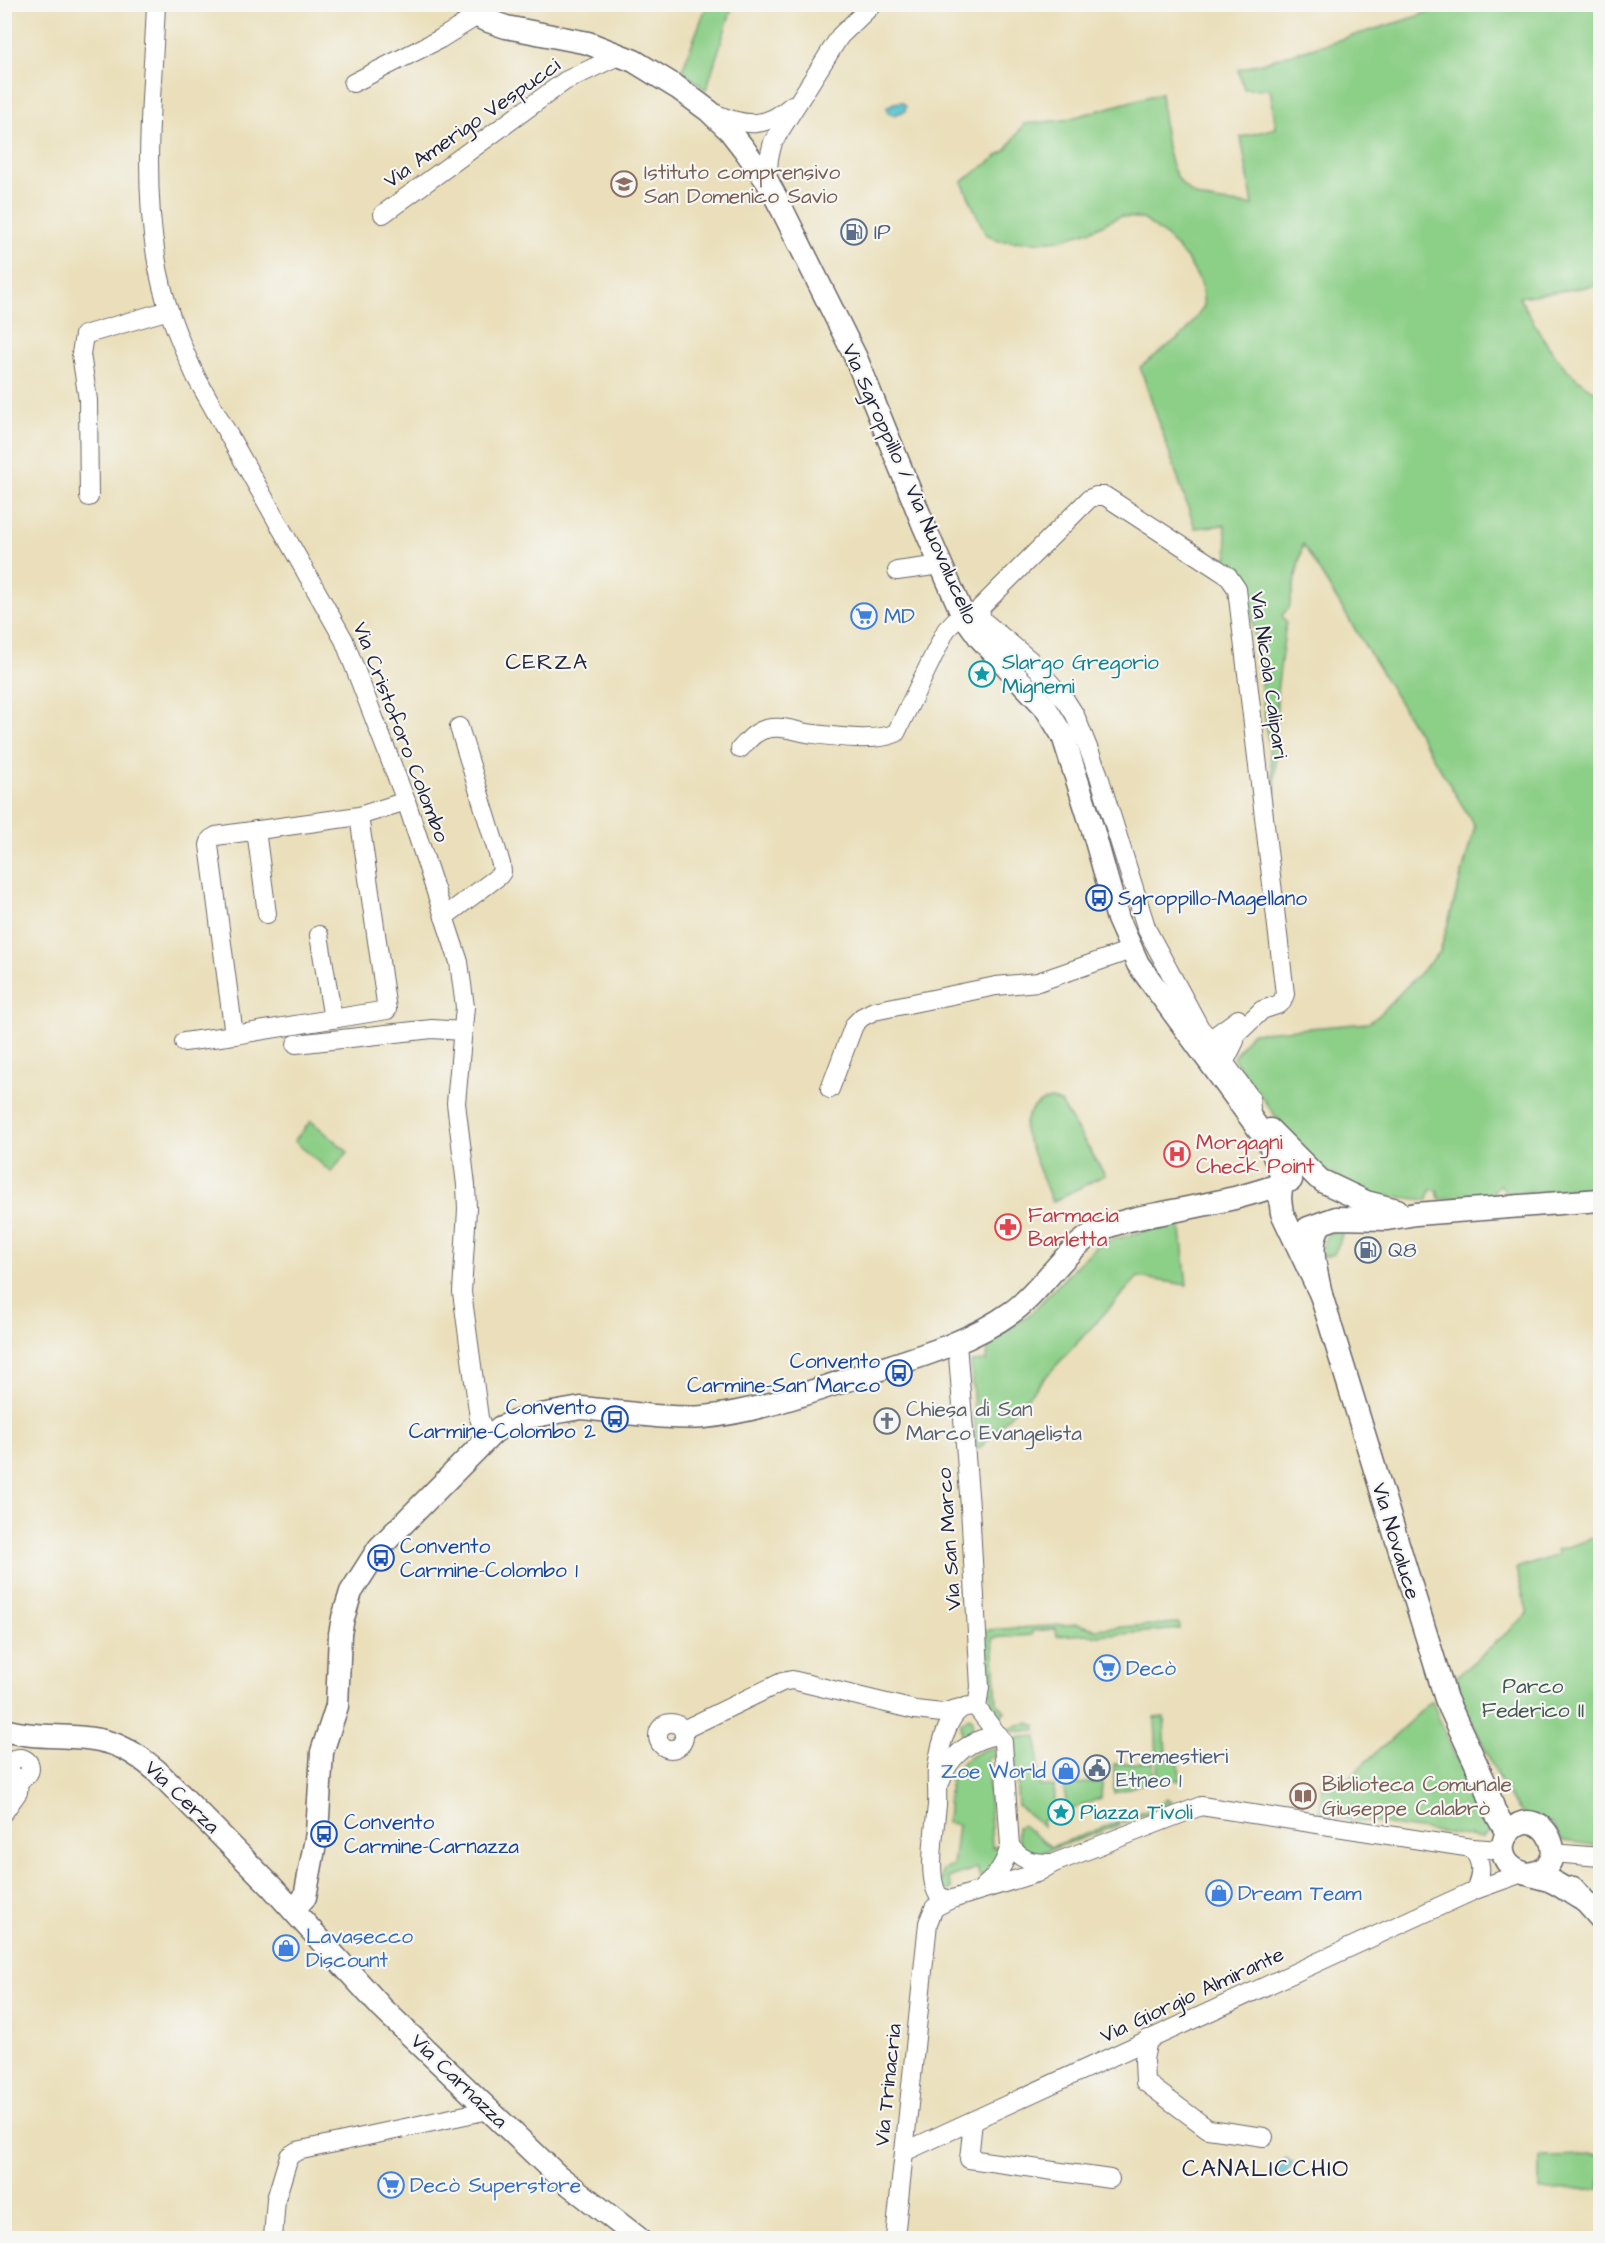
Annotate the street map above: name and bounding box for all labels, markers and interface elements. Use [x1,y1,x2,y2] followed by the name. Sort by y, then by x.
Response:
[378,51,567,197] street label: Via Amerigo Vespucci
[644,158,840,211] place label: Istituto comprensivo San Domenico Savio
[609,169,639,199] school or university icon: Istituto comprensivo San Domenico Savio
[839,217,869,247] fuel station icon: IP
[874,218,891,247] place label: IP
[833,339,985,630] street label: Via Sgroppillo / Via Nuovalucello
[1242,590,1295,761] street label: Via Nicola Calipari
[849,601,879,631] supermarket icon: MD
[884,602,915,631] place label: MD
[346,618,456,846] street label: Via Cristoforo Colombo
[505,647,589,678] district label: CERZA
[1002,648,1159,703] place label: Slargo Gregorio Mignemi
[967,659,997,689] place icon: Slargo Gregorio Mignemi
[1084,883,1114,913] bus stop icon: Sgroppillo-Magellano
[1118,884,1307,915] place label: Sgroppillo-Magellano
[1196,1128,1315,1181] place label: Morgagni Check Point
[1162,1139,1192,1169] hospital icon: Morgagni Check Point
[1028,1201,1119,1254] place label: Farmacia Barletta
[993,1212,1023,1242] pharmacy icon: Farmacia Barletta
[1353,1235,1383,1265] fuel station icon: Q8
[1388,1236,1417,1265] place label: Q8
[687,1347,880,1400] place label: Convento Carmine-San Marco
[884,1358,914,1388] bus stop icon: Convento Carmine-San Marco
[409,1393,596,1446] place label: Convento Carmine-Colombo 2
[906,1395,1082,1450] place label: Chiesa di San Marco Evangelista
[600,1404,630,1434] bus stop icon: Convento Carmine-Colombo 2
[872,1406,902,1436] church icon: Chiesa di San Marco Evangelista
[930,1466,968,1611] street label: Via San Marco
[1365,1479,1427,1603] street label: Via Novaluce
[400,1532,578,1585] place label: Convento Carmine-Colombo 1
[366,1543,396,1573] bus stop icon: Convento Carmine-Colombo 1
[1092,1653,1122,1683] supermarket icon: Decò
[1126,1654,1176,1683] place label: Decò
[1482,1672,1584,1725] park label: Parco Federico II
[1116,1742,1228,1795] place label: Tremestieri Etneo 1
[1082,1753,1112,1783] public building icon: Tremestieri Etneo 1
[138,1754,226,1840] street label: Via Cerza
[1051,1756,1081,1786] shop icon: Zoe World
[941,1757,1046,1786] place label: Zoe World
[1322,1770,1512,1824] place label: Biblioteca Comunale Giuseppe Calabrò
[1288,1781,1318,1811] library icon: Biblioteca Comunale Giuseppe Calabrò
[1046,1797,1076,1827] place icon: Piazza Tivoli
[1080,1798,1193,1827] place label: Piazza Tivoli
[344,1808,519,1861] place label: Convento Carmine-Carnazza
[309,1819,339,1849] bus stop icon: Convento Carmine-Carnazza
[1204,1878,1234,1908] shop icon: Dream Team
[1238,1879,1362,1908] place label: Dream Team
[306,1922,413,1975] place label: Lavasecco Discount
[271,1933,301,1963] shop icon: Lavasecco Discount
[1095,1940,1289,2052] street label: Via Giorgio Almirante
[867,2022,909,2148] street label: Via Trinacria
[404,2027,514,2135] street label: Via Carnazza
[1182,2152,1350,2186] district label: CANALICCHIO
[376,2170,406,2200] supermarket icon: Decò Superstore
[410,2171,581,2201] place label: Decò Superstore

